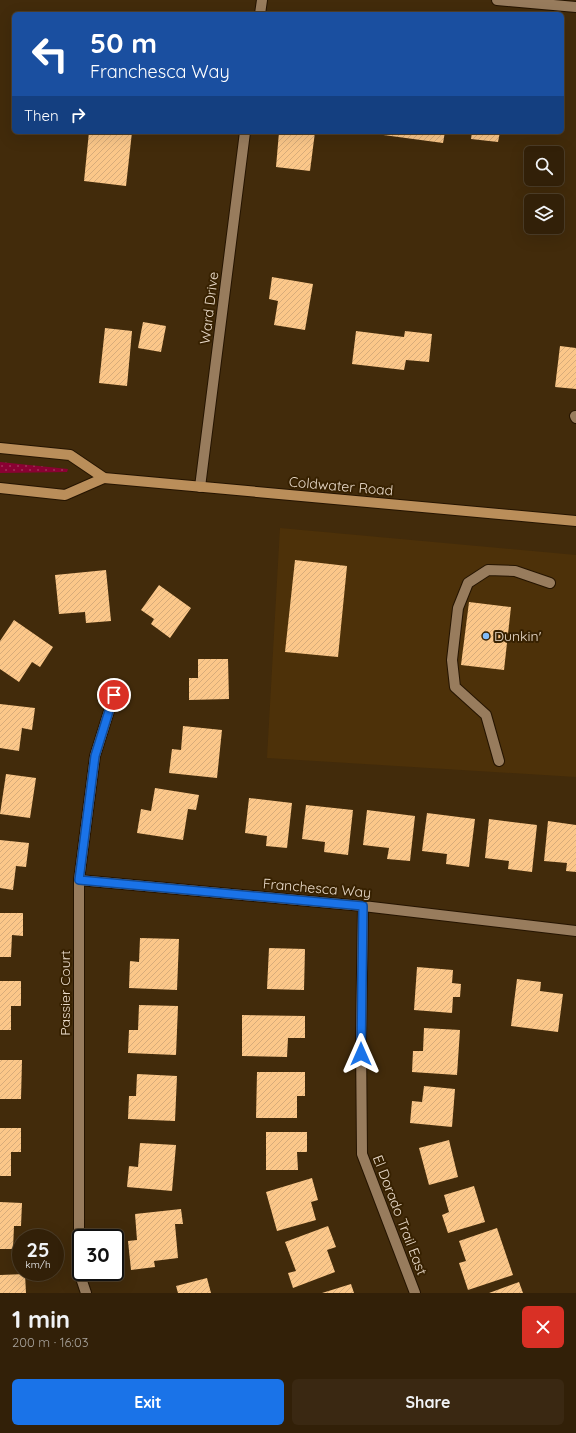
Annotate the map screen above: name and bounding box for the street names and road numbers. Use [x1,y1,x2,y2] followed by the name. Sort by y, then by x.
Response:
[196,271,222,345] street label: Ward Drive
[288,472,394,500] street label: Coldwater Road
[262,874,372,902] street label: Franchesca Way
[56,950,74,1036] street label: Passier Court
[369,1152,431,1278] street label: El Dorado Trail East

